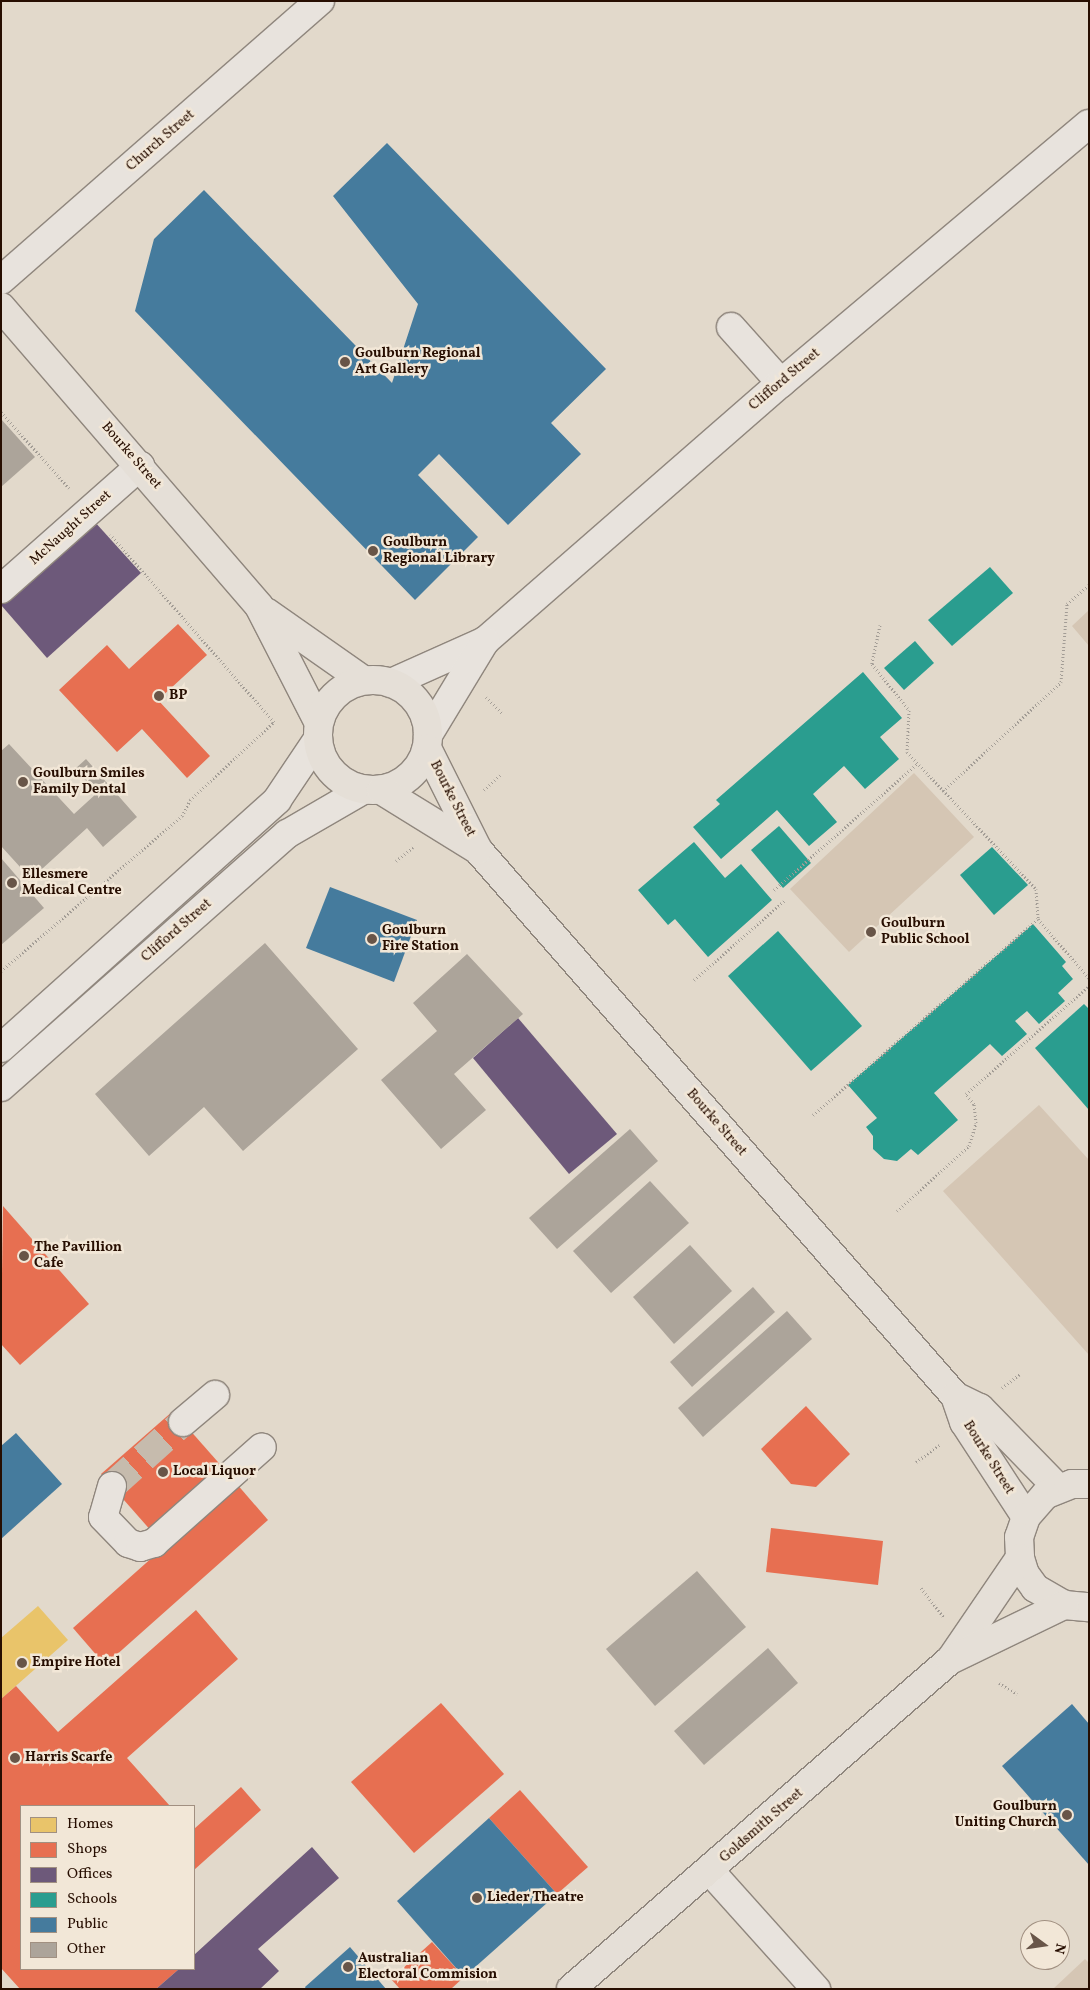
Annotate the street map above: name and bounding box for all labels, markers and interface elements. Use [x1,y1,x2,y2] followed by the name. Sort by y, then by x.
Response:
[123,107,199,175] street label: Church Street
[746,345,824,415] street label: Clifford Street
[355,346,481,378] place label: Goulburn Regional Art Gallery
[339,356,351,368] marker: Goulburn Regional Art Gallery
[97,419,165,493] street label: Bourke Street
[27,487,115,569] street label: McNaught Street
[383,535,495,568] place label: Goulburn Regional Library
[367,545,379,557] marker: Goulburn Regional Library
[169,688,187,704] place label: BP
[153,690,165,702] marker: BP
[426,758,478,840] street label: Bourke Street
[33,766,145,799] place label: Goulburn Smiles Family Dental
[17,776,29,788] marker: Goulburn Smiles Family Dental
[22,867,122,900] place label: Ellesmere Medical Centre
[6,877,18,889] marker: Ellesmere Medical Centre
[138,896,216,966] street label: Clifford Street
[881,916,969,949] place label: Goulburn Public School
[382,923,459,956] place label: Goulburn Fire Station
[865,926,877,938] marker: Goulburn Public School
[366,933,378,945] marker: Goulburn Fire Station
[682,1086,750,1160] street label: Bourke Street
[34,1240,122,1272] place label: The Pavillion Cafe
[18,1250,30,1262] marker: The Pavillion Cafe
[959,1418,1017,1498] street label: Bourke Street
[173,1464,256,1480] place label: Local Liquor
[157,1466,169,1478] marker: Local Liquor
[32,1655,121,1671] place label: Empire Hotel
[16,1657,28,1669] marker: Empire Hotel
[25,1750,112,1766] place label: Harris Scarfe
[9,1752,21,1764] marker: Harris Scarfe
[717,1785,807,1867] street label: Goldsmith Street
[955,1799,1057,1831] place label: Goulburn Uniting Church
[20,1805,195,1970] legend
[1061,1809,1073,1821] marker: Goulburn Uniting Church
[67,1814,113,1835] text: Homes
[67,1839,107,1860] text: Shops
[67,1864,112,1885] text: Offices
[67,1889,117,1910] text: Schools
[487,1890,584,1906] place label: Lieder Theatre
[471,1892,483,1904] marker: Lieder Theatre
[67,1914,108,1935] text: Public
[1020,1920,1070,1970] north arrow
[67,1939,106,1960] text: Other
[1049,1941,1070,1956] text: N
[358,1951,497,1984] place label: Australian Electoral Commision
[342,1961,354,1973] marker: Australian Electoral Commision

